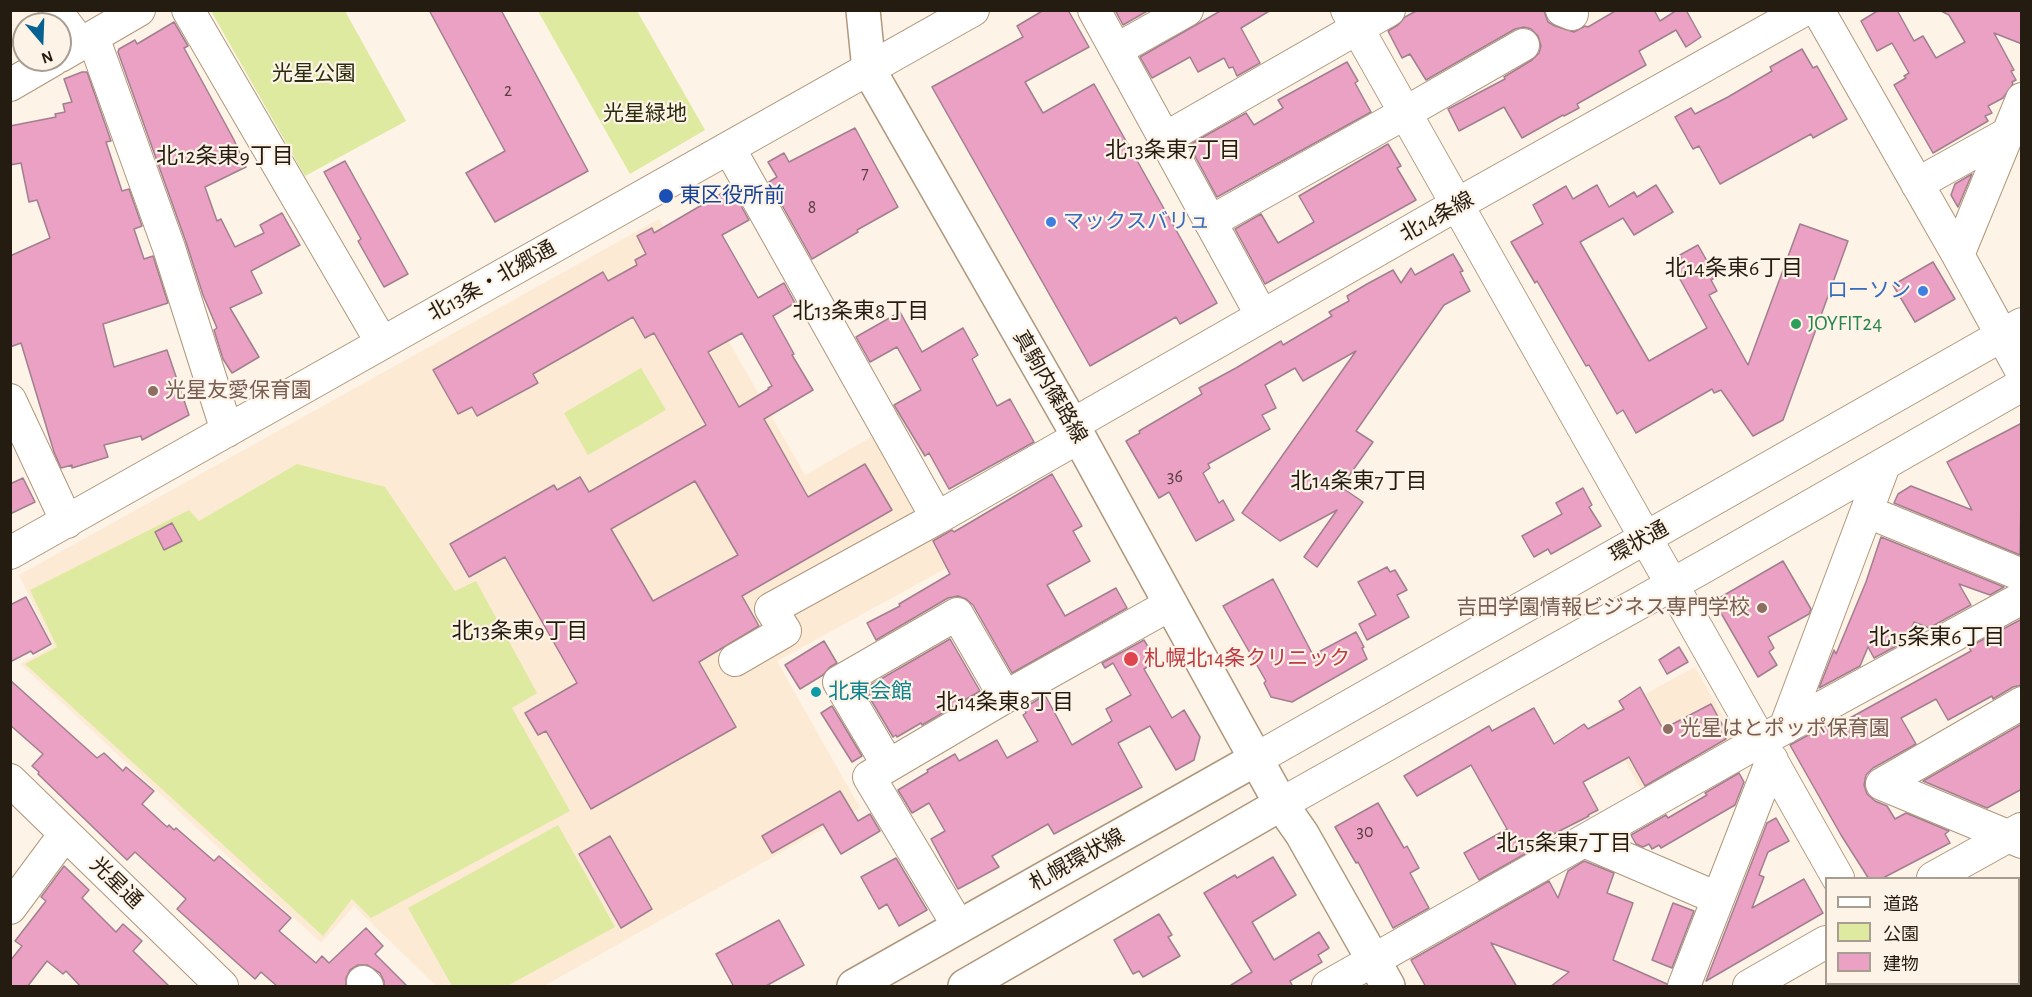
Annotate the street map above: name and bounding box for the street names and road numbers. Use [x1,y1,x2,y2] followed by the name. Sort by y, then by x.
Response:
[1396,187,1478,247] street label: 北14条線
[424,236,560,326] street label: 北13条・北郷通
[1008,326,1092,448] street label: 真駒内篠路線
[1605,516,1673,568] street label: 環状通
[1025,824,1129,896] street label: 札幌環状線
[85,852,147,914] street label: 光星通

